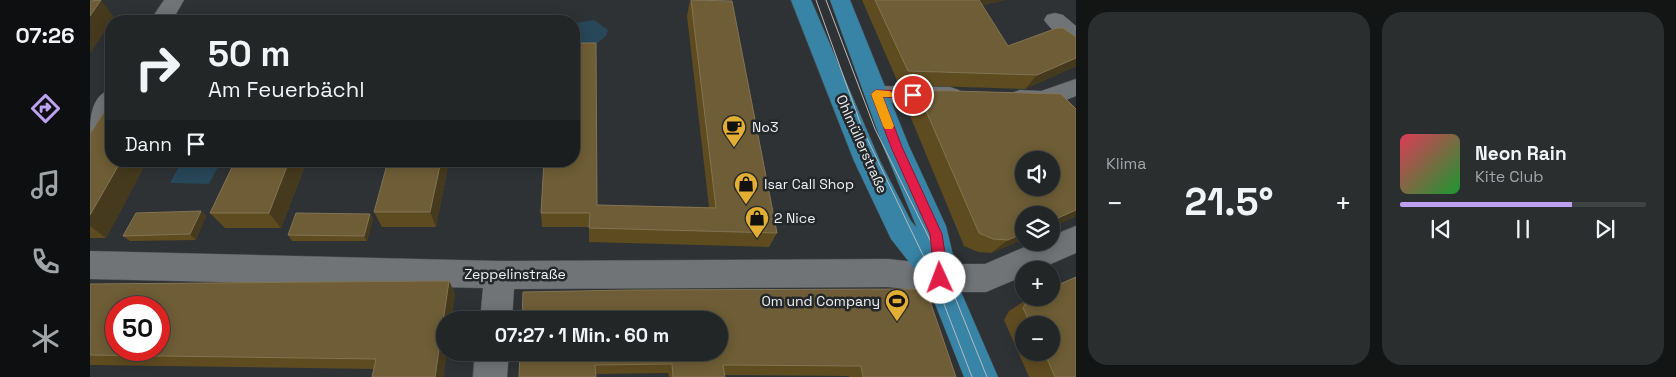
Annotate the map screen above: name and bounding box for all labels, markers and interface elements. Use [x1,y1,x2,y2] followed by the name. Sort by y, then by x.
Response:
[15,21,75,49] text: 07:26
[208,32,290,76] text: 50 m
[125,35,190,100] icon: right
[892,74,934,116] pin
[208,75,365,103] text: Am Feuerbächl
[899,81,927,109] icon: arrive
[28,91,63,126] icon: directions
[832,92,892,196] street label: Ohlmüllerstraße
[721,114,747,148] cafe icon: No3
[752,118,778,136] place label: No3
[182,130,210,158] icon: arrive
[125,132,172,157] text: Dann
[1475,141,1567,166] text: Neon Rain
[1015,151,1060,361] map controls
[1015,151,1060,196] button: sound
[1106,153,1147,174] text: Klima
[1475,166,1544,187] text: Kite Club
[28,167,63,202] icon: music
[733,171,759,205] shop icon: Isar Call Shop
[764,175,854,193] place label: Isar Call Shop
[1185,178,1273,226] text: 21.5°
[1106,185,1123,221] text: −
[1335,185,1352,221] text: +
[744,205,770,239] shop icon: 2 Nice
[1015,206,1060,251] button: layers
[774,209,815,227] place label: 2 Nice
[1427,215,1455,243] icon: previous
[1509,215,1537,243] icon: pause
[1591,215,1619,243] icon: next
[28,244,63,279] icon: phone
[913,251,965,303] position arrow
[1015,261,1060,306] button: +
[464,265,566,283] street label: Zeppelinstraße
[884,288,910,322] sports icon: Om und Company
[761,292,880,310] place label: Om und Company
[105,296,170,361] speed limit sign: 50
[1015,316,1060,361] button: −
[28,321,63,356] icon: climate
[495,323,669,348] text: 07:27 · 1 Min. · 60 m

